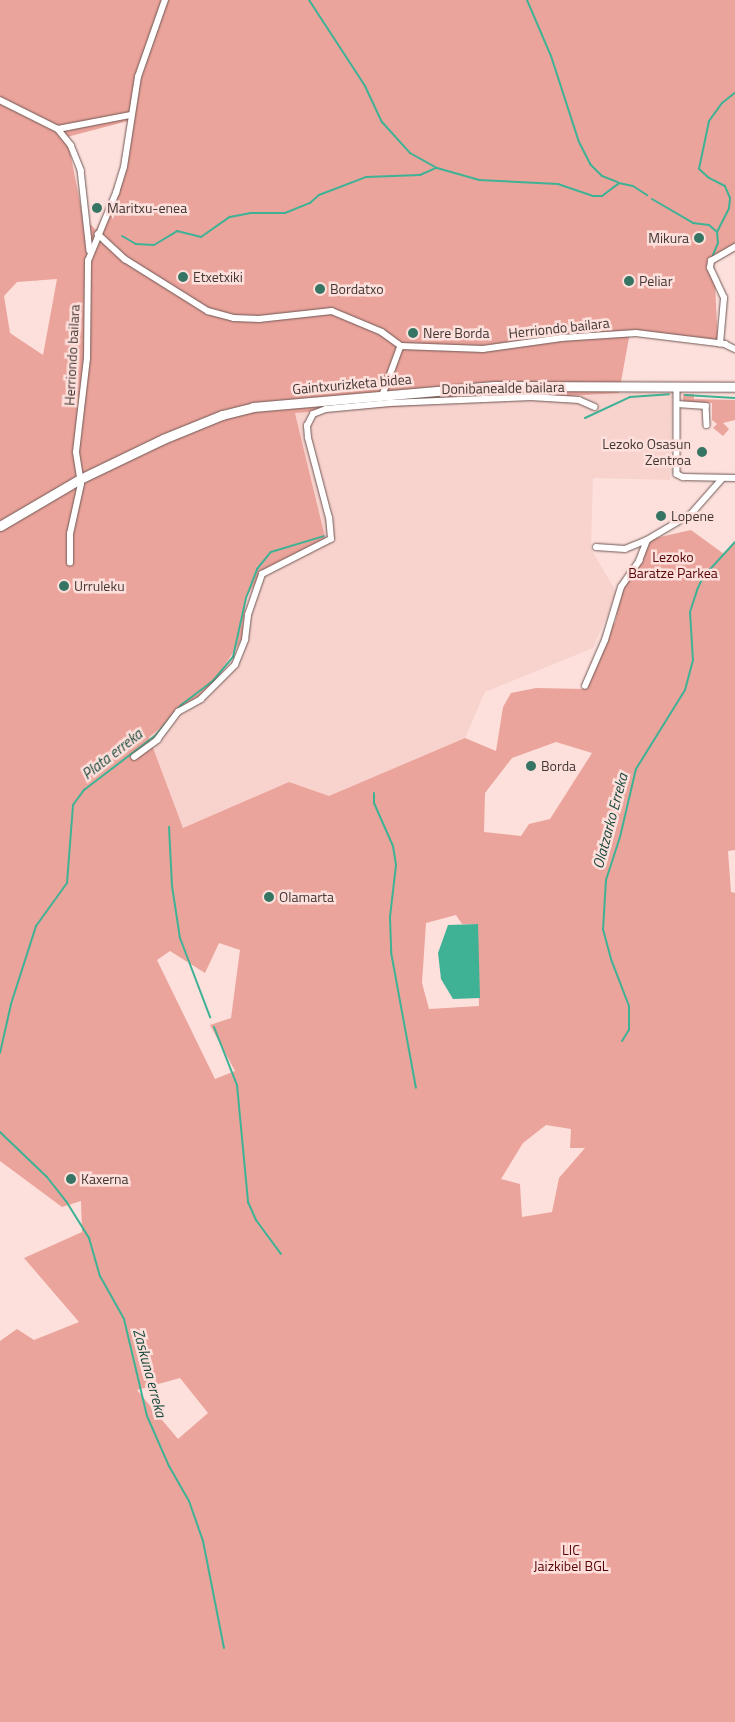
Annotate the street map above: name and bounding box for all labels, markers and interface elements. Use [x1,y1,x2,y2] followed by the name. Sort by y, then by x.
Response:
[107,200,187,216] place label: Maritxu-enea
[91,202,103,214] marker: Maritxu-enea
[648,230,689,246] place label: Mikura
[693,232,705,244] marker: Mikura
[193,269,243,285] place label: Etxetxiki
[177,271,189,283] marker: Etxetxiki
[639,273,672,289] place label: Peliar
[623,275,635,287] marker: Peliar
[330,281,384,297] place label: Bordatxo
[314,283,326,295] marker: Bordatxo
[61,304,83,406] street label: Herriondo bailara
[508,314,610,342] street label: Herriondo bailara
[423,325,489,341] place label: Nere Borda
[407,327,419,339] marker: Nere Borda
[292,370,412,398] street label: Gaintxurizketa bidea
[441,379,565,397] street label: Donibanealde bailara
[602,436,691,468] place label: Lezoko Osasun Zentroa
[695,445,709,459] marker: Lezoko Osasun Zentroa
[671,508,714,524] place label: Lopene
[655,510,667,522] marker: Lopene
[628,549,718,582] park label: Lezoko Baratze Parkea
[74,578,125,594] place label: Urruleku
[58,580,70,592] marker: Urruleku
[78,725,146,783] water label: Plata erreka
[541,758,576,774] place label: Borda
[525,760,537,772] marker: Borda
[589,771,631,871] water label: Olatzarko Erreka
[279,889,334,905] place label: Olamarta
[263,891,275,903] marker: Olamarta
[81,1171,129,1187] place label: Kaxerna
[65,1173,77,1185] marker: Kaxerna
[130,1327,170,1419] water label: Zaskuna erreka
[534,1542,608,1574] park label: LIC Jaizkibel BGL

